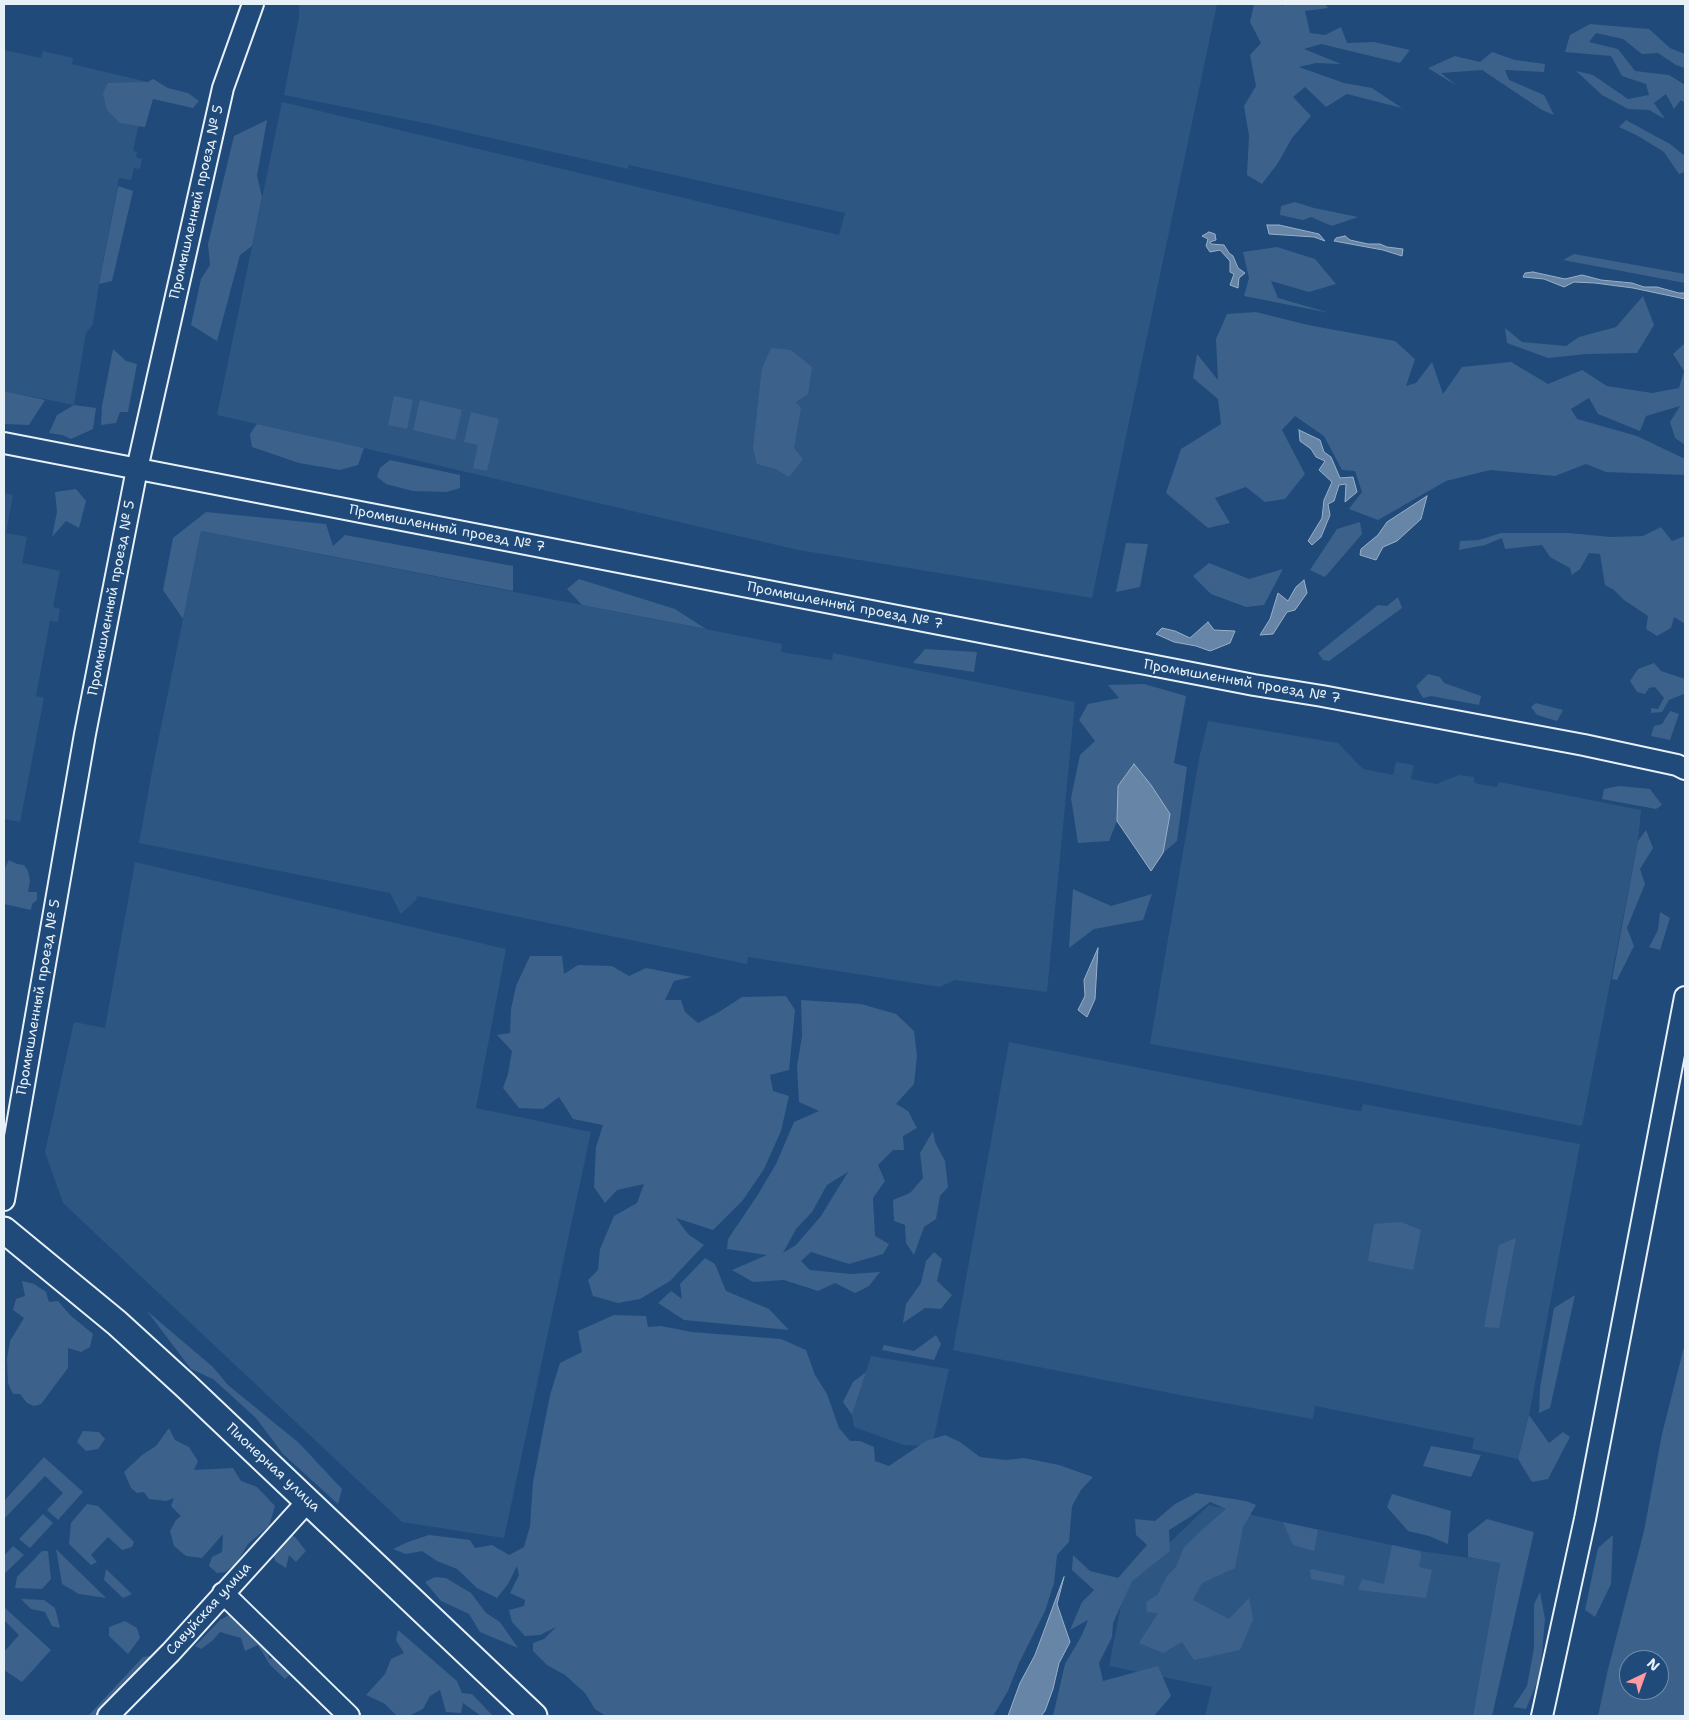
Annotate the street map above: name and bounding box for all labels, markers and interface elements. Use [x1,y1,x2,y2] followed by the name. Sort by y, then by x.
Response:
[167,104,227,300] street label: Промышленный проезд № 5
[85,499,139,697] street label: Промышленный проезд № 5
[347,502,547,556] street label: Промышленный проезд № 7
[745,579,945,633] street label: Промышленный проезд № 7
[1142,656,1342,708] street label: Промышленный проезд № 7
[14,898,64,1096] street label: Промышленный проезд № 5
[223,1420,323,1516] street label: Пионерная улица
[163,1559,255,1659] street label: Савуйская улица
[1619,1650,1669,1700] north arrow
[1643,1654,1664,1675] text: N

